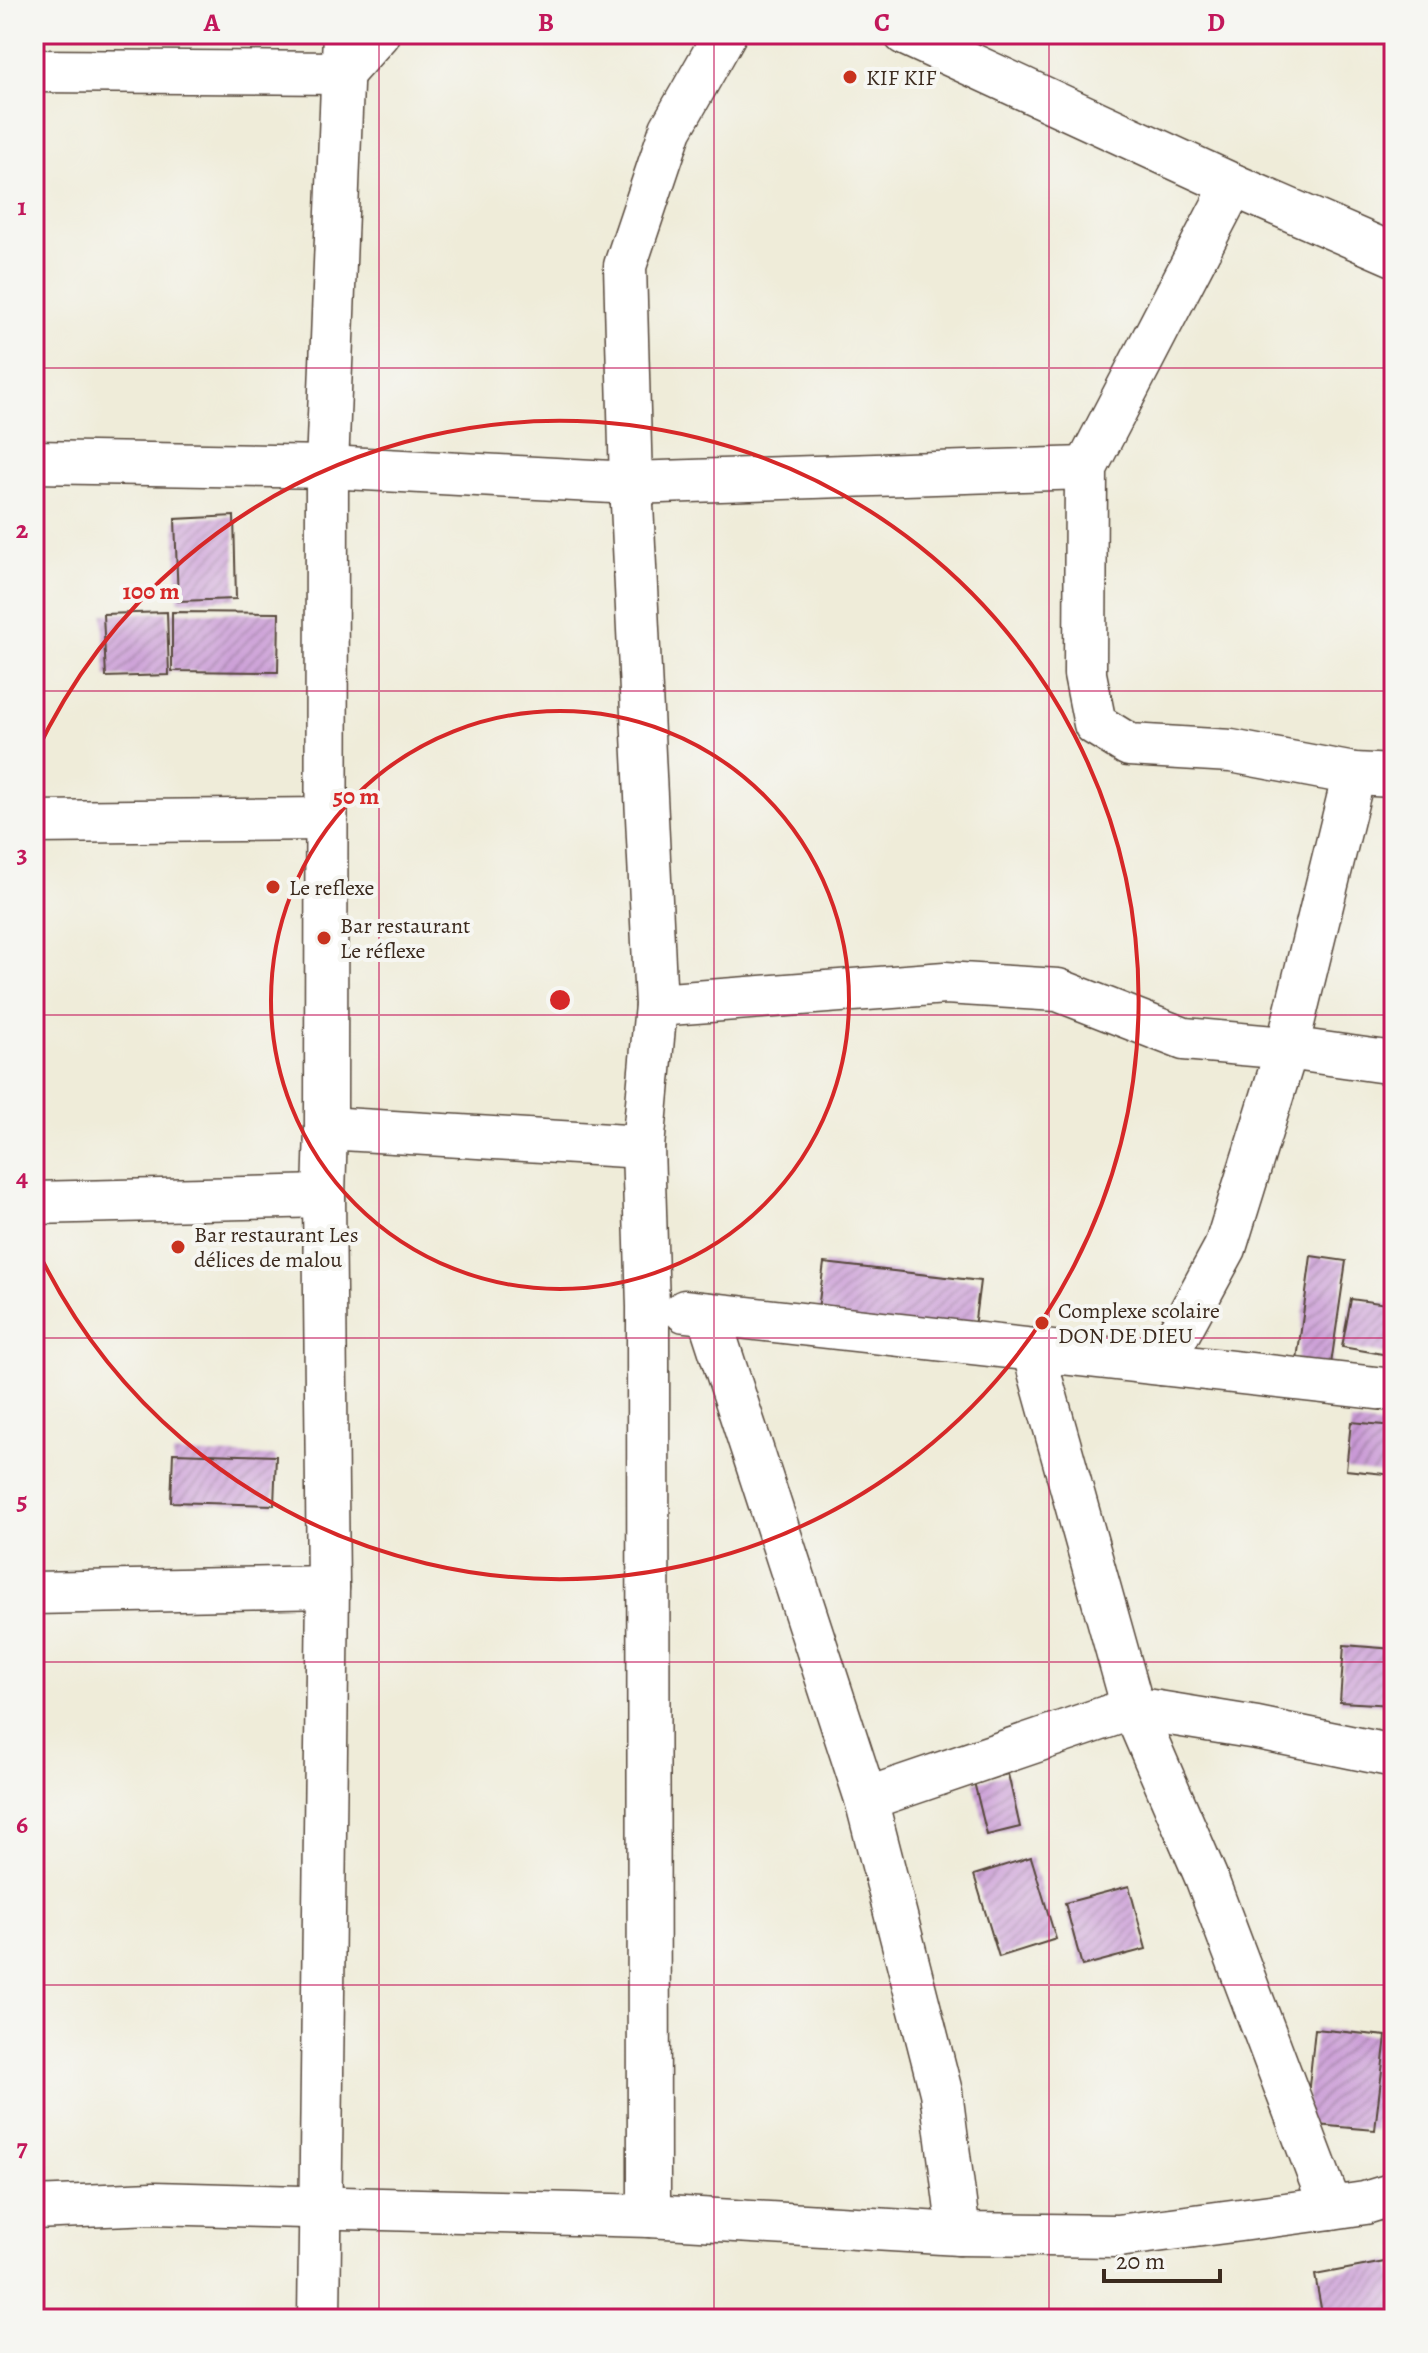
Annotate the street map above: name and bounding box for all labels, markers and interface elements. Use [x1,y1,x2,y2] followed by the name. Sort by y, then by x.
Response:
[203,5,221,40] text: A
[538,5,554,40] text: B
[874,5,890,40] text: C
[1207,5,1225,40] text: D
[866,63,936,93] place label: KIF KIF
[841,68,859,86] marker: KIF KIF
[17,189,27,224] text: 1
[16,512,29,547] text: 2
[122,575,180,607] text: 100 m
[333,780,379,812] text: 50 m
[16,836,28,871] text: 3
[289,873,374,903] place label: Le reflexe
[264,878,282,896] marker: Le reflexe
[340,911,470,966] place label: Bar restaurant Le réflexe
[315,929,333,947] marker: Bar restaurant Le réflexe
[546,986,574,1014] centre of rings
[16,1160,28,1195] text: 4
[194,1220,358,1275] place label: Bar restaurant Les délices de malou
[169,1238,187,1256] marker: Bar restaurant Les délices de malou
[1058,1296,1220,1351] place label: Complexe scolaire DON DE DIEU
[1033,1314,1051,1332] marker: Complexe scolaire DON DE DIEU
[16,1483,28,1518] text: 5
[16,1807,28,1842] text: 6
[16,2130,28,2165] text: 7
[1104,2233,1220,2283] scale bar
[1116,2245,1165,2277] text: 20 m

